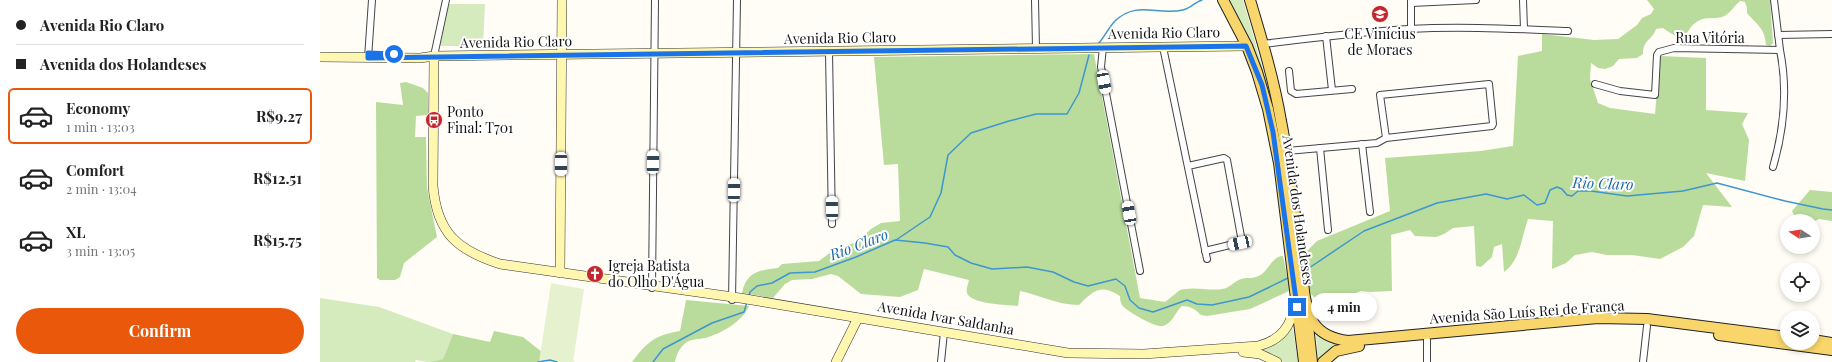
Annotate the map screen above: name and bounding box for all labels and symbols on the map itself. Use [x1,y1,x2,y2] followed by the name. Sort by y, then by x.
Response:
[1370,4,1390,24] school or university icon: CE Vinícius de Moraes
[1107,22,1221,43] street label: Avenida Rio Claro
[1344,24,1416,59] place label: CE Vinícius de Moraes
[783,27,897,48] street label: Avenida Rio Claro
[1675,28,1745,47] street label: Rua Vitória
[459,31,573,52] street label: Avenida Rio Claro
[385,45,403,63] route start
[1096,69,1112,95] car
[447,102,513,137] place label: Ponto Final: T701
[424,110,444,130] bus stop icon: Ponto Final: T701
[1278,133,1318,286] street label: Avenida dos Holandeses
[647,150,659,174] car
[555,152,567,176] car
[1571,172,1634,194] water label: Rio Claro
[728,178,740,202] car
[826,196,838,220] car
[1121,200,1137,226] car
[1780,214,1820,254] north arrow
[826,224,891,265] water label: Rio Claro
[1227,235,1253,251] car
[608,256,704,291] place label: Igreja Batista do Olho D'Água
[585,264,605,284] church icon: Igreja Batista do Olho D'Água
[1311,293,1377,321] callout: 4 min
[1428,295,1625,328] street label: Avenida São Luís Rei de França
[875,296,1016,339] street label: Avenida Ivar Saldanha
[1288,298,1306,316] route end

